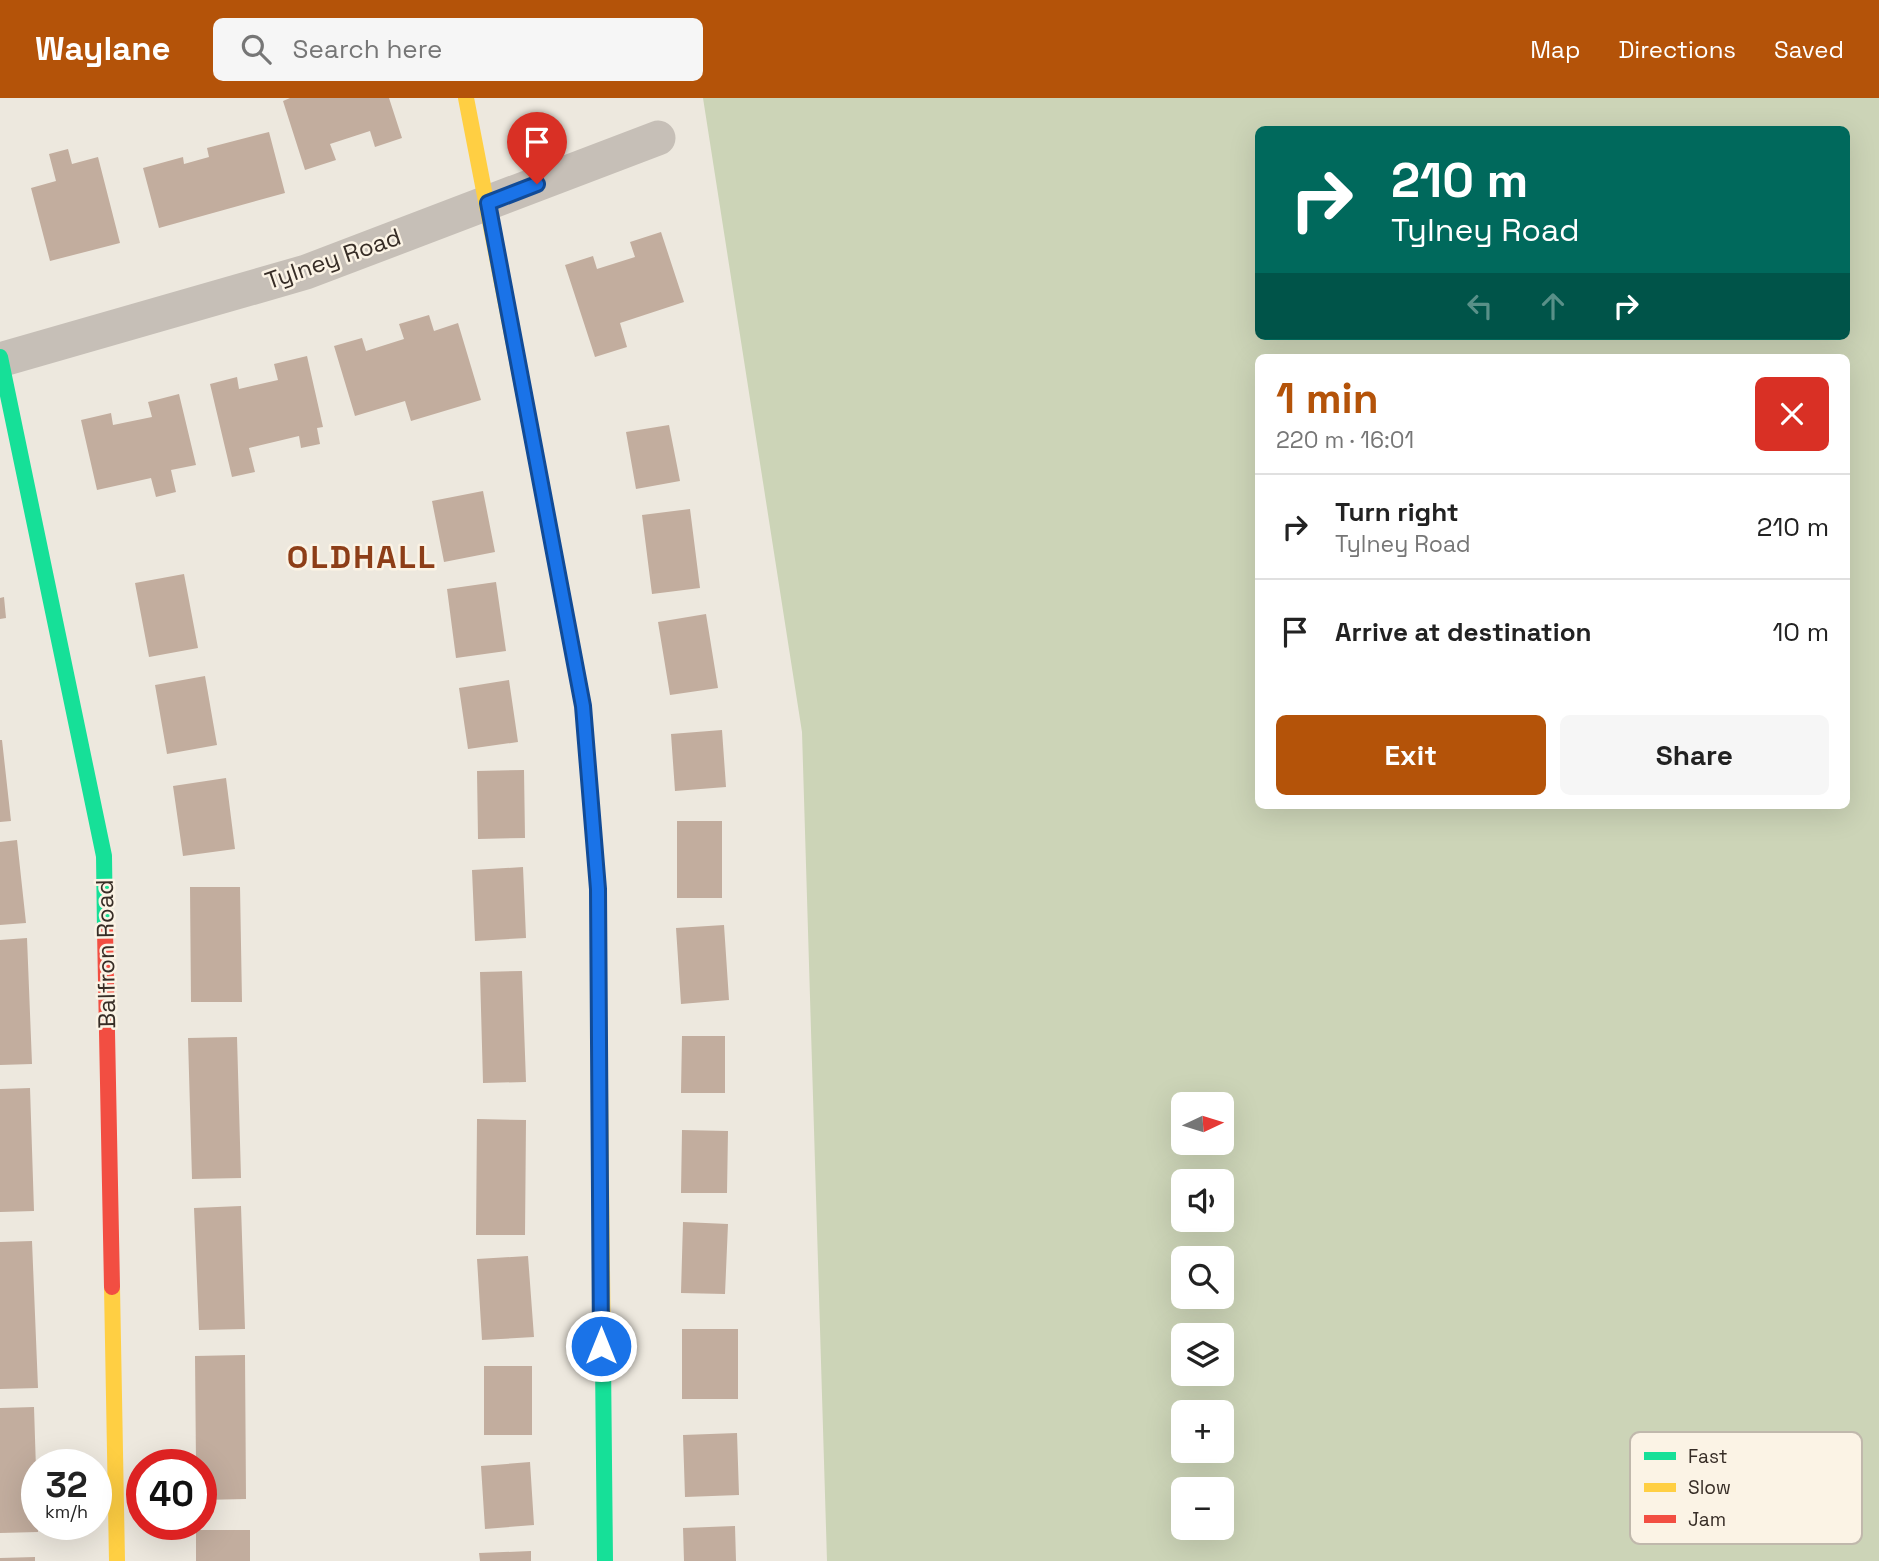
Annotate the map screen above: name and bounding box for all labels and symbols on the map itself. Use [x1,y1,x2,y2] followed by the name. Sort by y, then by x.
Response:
[507,112,567,184] pin
[261,221,405,296] street label: Tylney Road
[287,537,437,577] district label: OLDHALL
[89,879,122,1029] street label: Balfron Road
[1171,1092,1234,1155] north arrow
[564,1309,638,1383] position arrow
[1630,1432,1862,1544] legend
[1688,1444,1728,1469] text: Fast
[126,1449,217,1540] speed limit sign: 40
[1688,1475,1731,1500] text: Slow
[1688,1507,1726,1532] text: Jam

